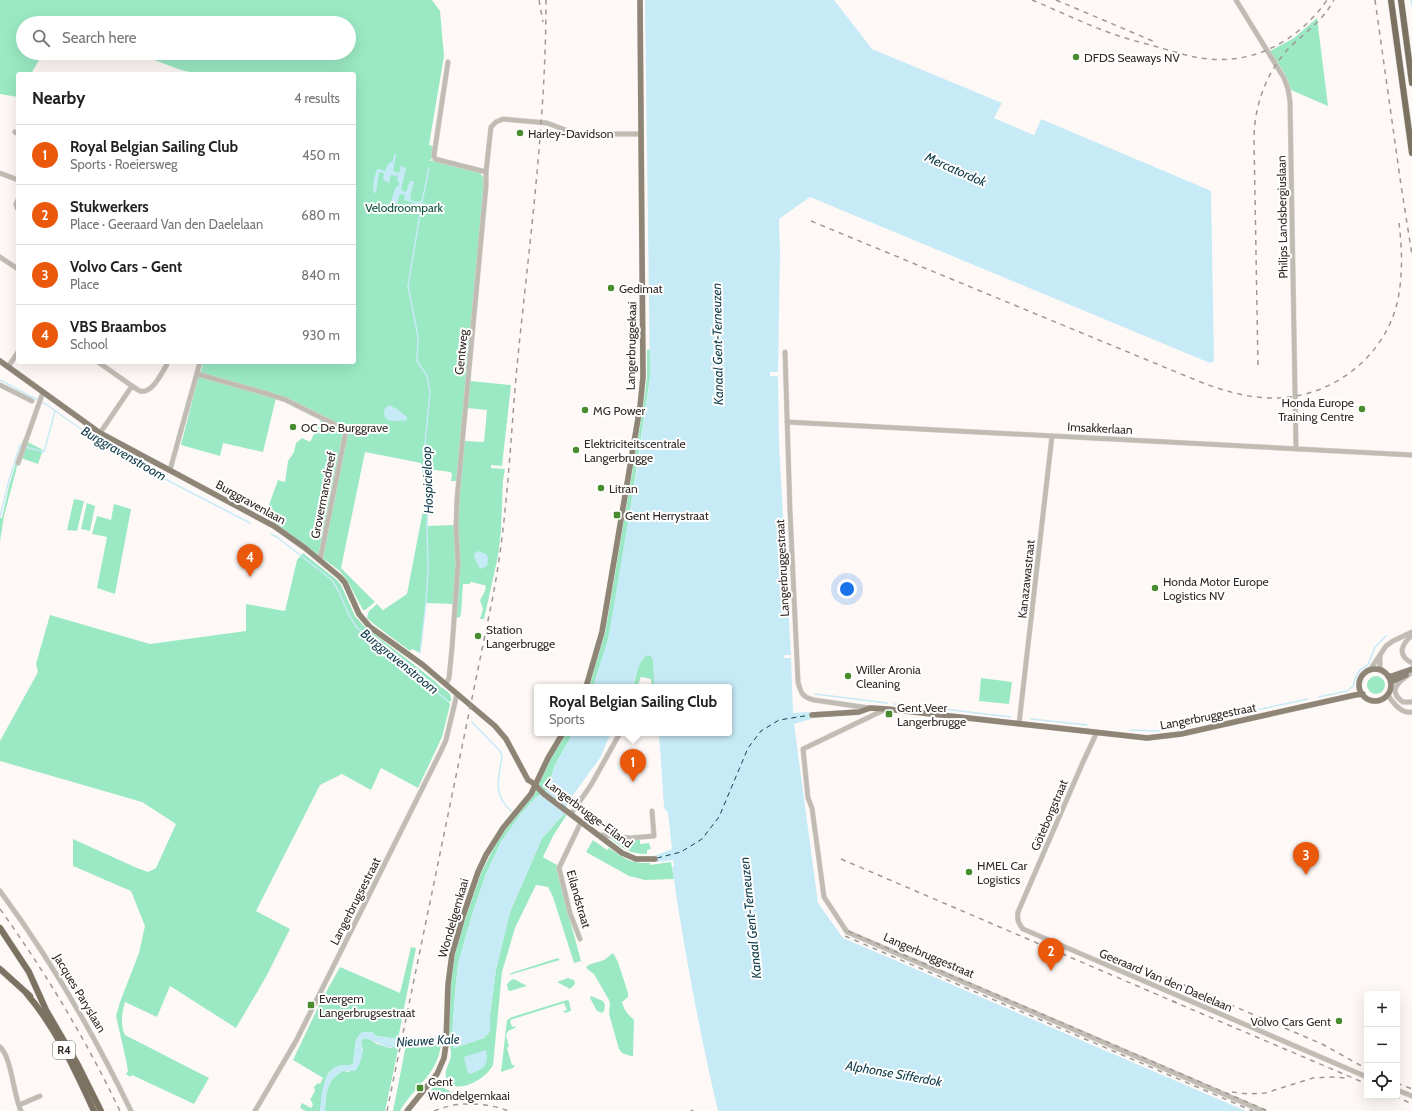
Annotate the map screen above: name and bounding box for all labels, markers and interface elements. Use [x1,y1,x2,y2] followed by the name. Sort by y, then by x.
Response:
[16,16,356,60] search box
[30,27,52,49] icon: search
[62,29,137,47] text: Search here
[1084,50,1180,65] place label: DFDS Seaways NV
[1071,52,1081,62] marker: DFDS Seaways NV
[32,88,85,108] text: Nearby
[294,90,340,106] text: 4 results
[528,126,614,141] place label: Harley-Davidson
[515,128,525,138] marker: Harley-Davidson
[70,138,238,156] text: Royal Belgian Sailing Club
[43,147,47,163] text: 1
[302,147,340,163] text: 450 m
[922,148,990,190] water label: Mercatordok
[1273,155,1291,279] street label: Philips Landsbergiuslaan
[70,156,178,172] text: Sports · Roeiersweg
[70,198,149,216] text: Stukwerkers
[365,200,443,215] park label: Velodroompark
[42,207,48,223] text: 2
[301,207,340,223] text: 680 m
[70,216,263,232] text: Place · Geeraard Van den Daelelaan
[70,258,182,276] text: Volvo Cars - Gent
[41,267,49,283] text: 3
[301,267,340,283] text: 840 m
[70,276,99,292] text: Place
[619,281,663,296] place label: Gedimat
[606,283,616,293] marker: Gedimat
[708,283,726,405] water label: Kanaal Gent-Terneuzen
[623,302,639,390] street label: Langerbruggekaai
[70,318,166,336] text: VBS Braambos
[41,327,49,343] text: 4
[302,327,340,343] text: 930 m
[451,328,471,375] street label: Gentweg
[70,336,108,352] text: School
[1278,395,1354,424] place label: Honda Europe Training Centre
[593,403,645,418] place label: MG Power
[1357,404,1367,414] marker: Honda Europe Training Centre
[580,405,590,415] marker: MG Power
[1067,419,1133,437] street label: Imsakkerlaan
[301,420,388,435] place label: OC De Burggrave
[79,422,169,484] water label: Burggravenstroom
[288,422,298,432] marker: OC De Burggrave
[584,436,686,465] place label: Elektriciteitscentrale Langerbrugge
[571,445,581,455] marker: Elektriciteitscentrale Langerbrugge
[418,446,436,514] water label: Hospicieloop
[307,450,339,540] street label: Grovermansdreef
[213,477,289,528] street label: Burggravenlaan
[609,481,638,496] place label: Litran
[596,483,606,493] marker: Litran
[625,508,709,523] place label: Gent Herrystraat
[612,510,622,520] marker: Gent Herrystraat
[772,519,792,617] street label: Langerbruggestraat
[1014,539,1038,619] street label: Kanazawastraat
[237,544,263,577] pin: 4
[1163,574,1269,603] place label: Honda Motor Europe Logistics NV
[837,579,857,599] your location
[1150,583,1160,593] marker: Honda Motor Europe Logistics NV
[486,622,555,651] place label: Station Langerbrugge
[358,625,442,697] water label: Burggravenstroom
[473,631,483,641] marker: Station Langerbrugge
[856,662,921,691] place label: Willer Aronia Cleaning
[843,671,853,681] marker: Willer Aronia Cleaning
[534,684,732,736] popup
[549,693,717,711] text: Royal Belgian Sailing Club
[1159,699,1257,733] street label: Langerbruggestraat
[897,700,966,729] place label: Gent Veer Langerbrugge
[884,709,894,719] marker: Gent Veer Langerbrugge
[549,711,585,727] text: Sports
[620,749,646,782] pin: 1
[542,775,636,851] street label: Langerbrugge-Eiland
[1027,777,1071,853] street label: Göteborgstraat
[1293,842,1319,875] pin: 3
[326,855,384,947] street label: Langerbrugsestraat
[736,856,764,980] water label: Kanaal Gent-Terneuzen
[977,858,1028,887] place label: HMEL Car Logistics
[964,867,974,877] marker: HMEL Car Logistics
[564,868,594,930] street label: Eilandstraat
[435,877,471,959] street label: Wondelgemkaai
[881,929,977,981] street label: Langerbruggestraat
[1038,938,1064,971] pin: 2
[1097,945,1235,1015] street label: Geeraard Van den Daelelaan
[50,950,110,1035] street label: Jacques Paryslaan
[319,991,415,1020] place label: Evergem Langerbrugsestraat
[1364,991,1400,1099] map controls
[1364,991,1400,1027] button: +
[306,1000,316,1010] marker: Evergem Langerbrugsestraat
[1251,1014,1331,1029] place label: Volvo Cars Gent
[1334,1016,1344,1026] marker: Volvo Cars Gent
[1364,1027,1400,1063] button: −
[396,1030,460,1050] water label: Nieuwe Kale
[53,1041,75,1059] road number: R4
[844,1057,944,1089] water label: Alphonse Sifferdok
[1364,1063,1400,1099] button: locate
[428,1074,510,1103] place label: Gent Wondelgemkaai
[415,1083,425,1093] marker: Gent Wondelgemkaai

